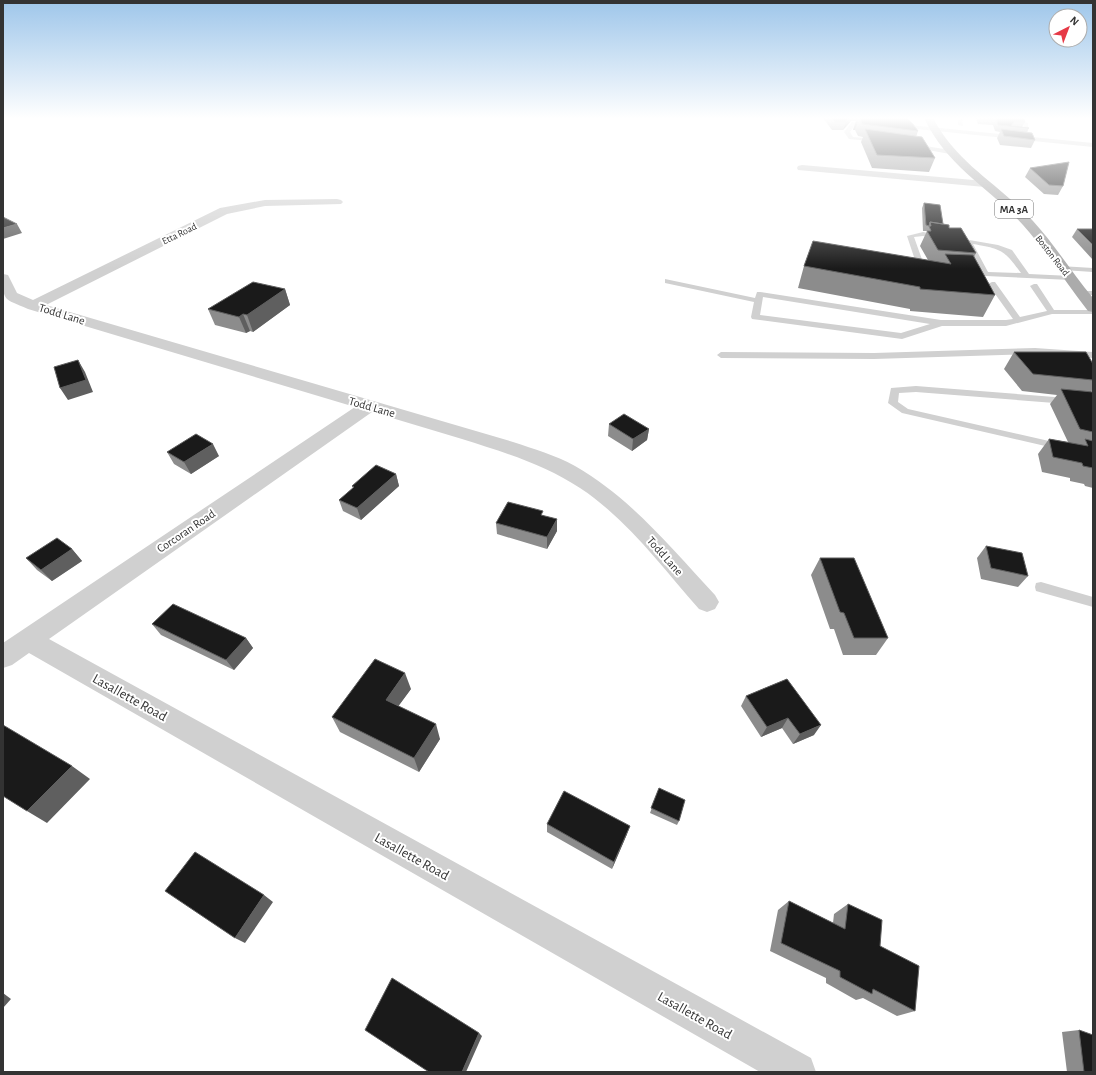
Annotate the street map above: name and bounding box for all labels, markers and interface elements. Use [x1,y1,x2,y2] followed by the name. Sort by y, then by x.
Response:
[1048,8,1088,48] north arrow
[1068,14,1081,28] text: N
[995,200,1033,218] road number: MA 3A
[161,221,198,247] street label: Etta Road
[1033,233,1071,278] street label: Boston Road
[38,301,86,327] street label: Todd Lane
[347,395,397,419] street label: Todd Lane
[155,507,217,555] street label: Corcoran Road
[645,534,685,578] street label: Todd Lane
[90,672,169,724] street label: Lasallette Road
[372,831,451,883] street label: Lasallette Road
[655,990,734,1042] street label: Lasallette Road

